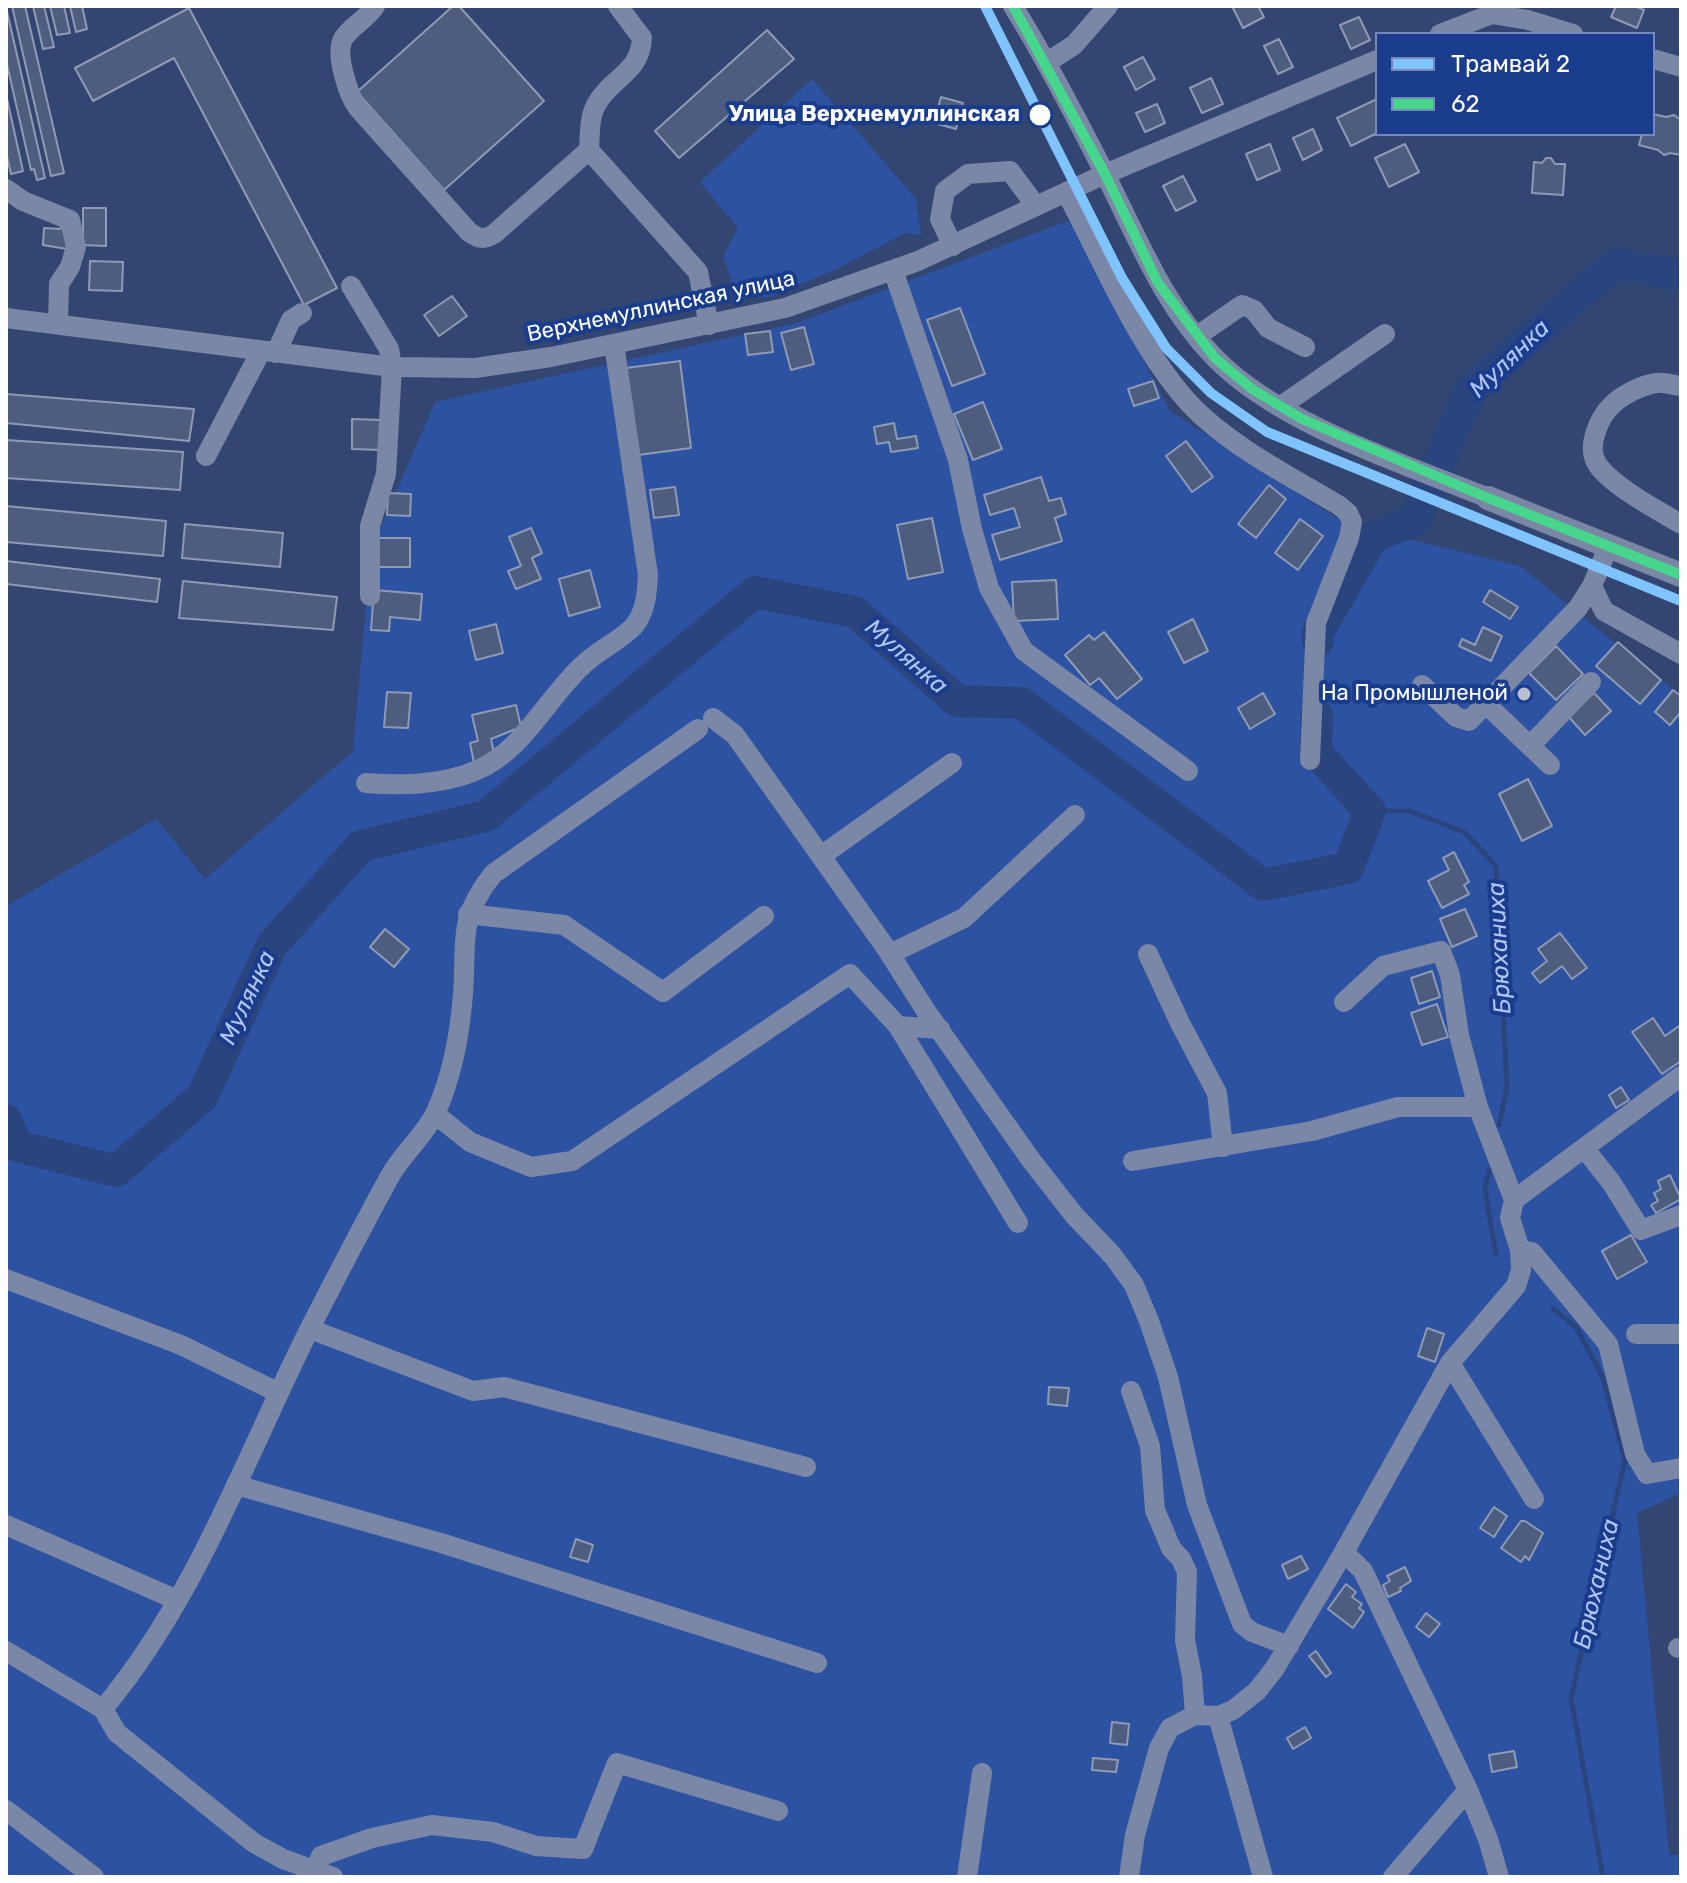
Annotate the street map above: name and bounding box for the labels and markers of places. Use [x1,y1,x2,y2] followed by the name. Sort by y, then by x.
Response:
[729,102,1020,128] place label: Улица Верхнемуллинская
[1027,102,1053,128] marker: Улица Верхнемуллинская
[1321,681,1508,707] place label: На Промышленой
[1515,685,1533,703] marker: На Промышленой

